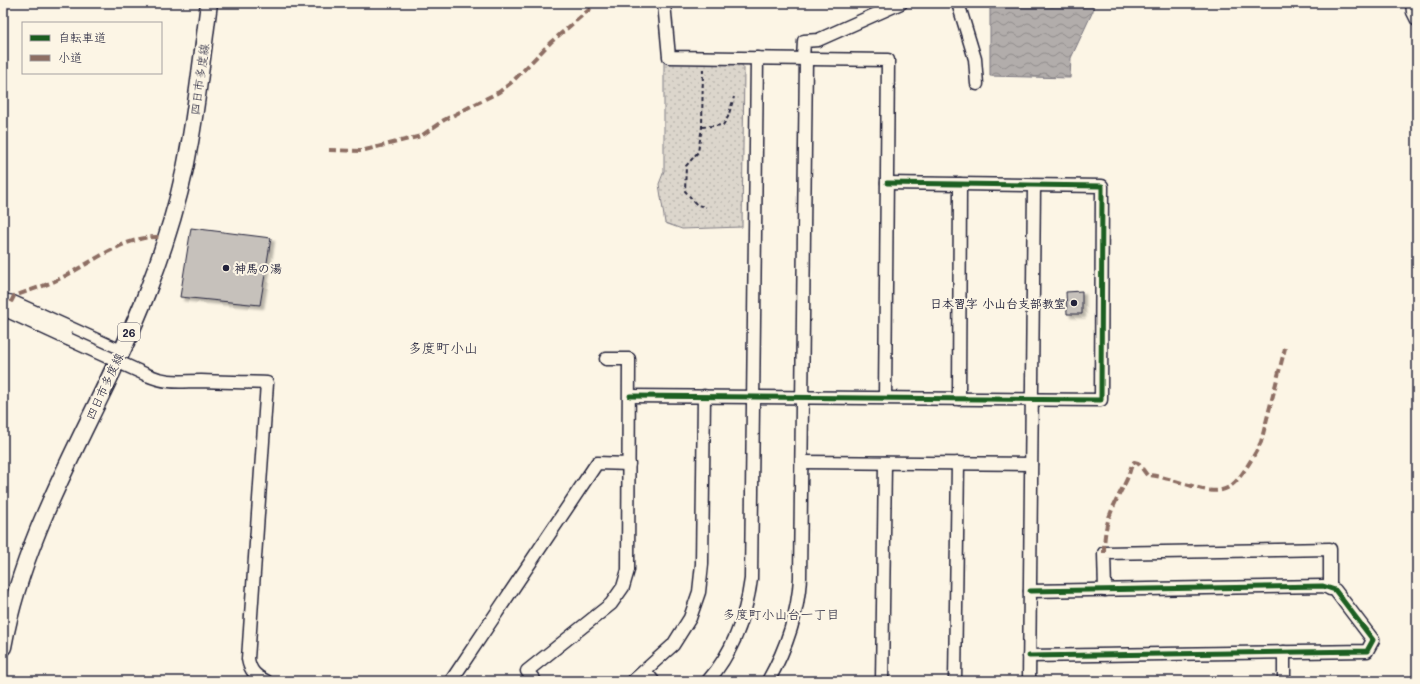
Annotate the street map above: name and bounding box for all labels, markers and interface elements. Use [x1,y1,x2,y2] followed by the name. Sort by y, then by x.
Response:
[22,22,162,74] legend
[58,29,106,45] text: 自転車道
[186,42,212,116] street label: 四日市多度線
[58,49,82,65] text: 小道
[234,260,282,276] place label: 神馬の湯
[221,263,231,273] marker: 神馬の湯
[930,295,1066,311] place label: 日本習字 小山台支部教室
[1069,298,1079,308] marker: 日本習字 小山台支部教室
[118,323,140,341] road number: 26
[408,338,478,357] district label: 多度町小山
[82,350,126,422] street label: 四日市多度線
[722,605,840,622] district label: 多度町小山台一丁目

